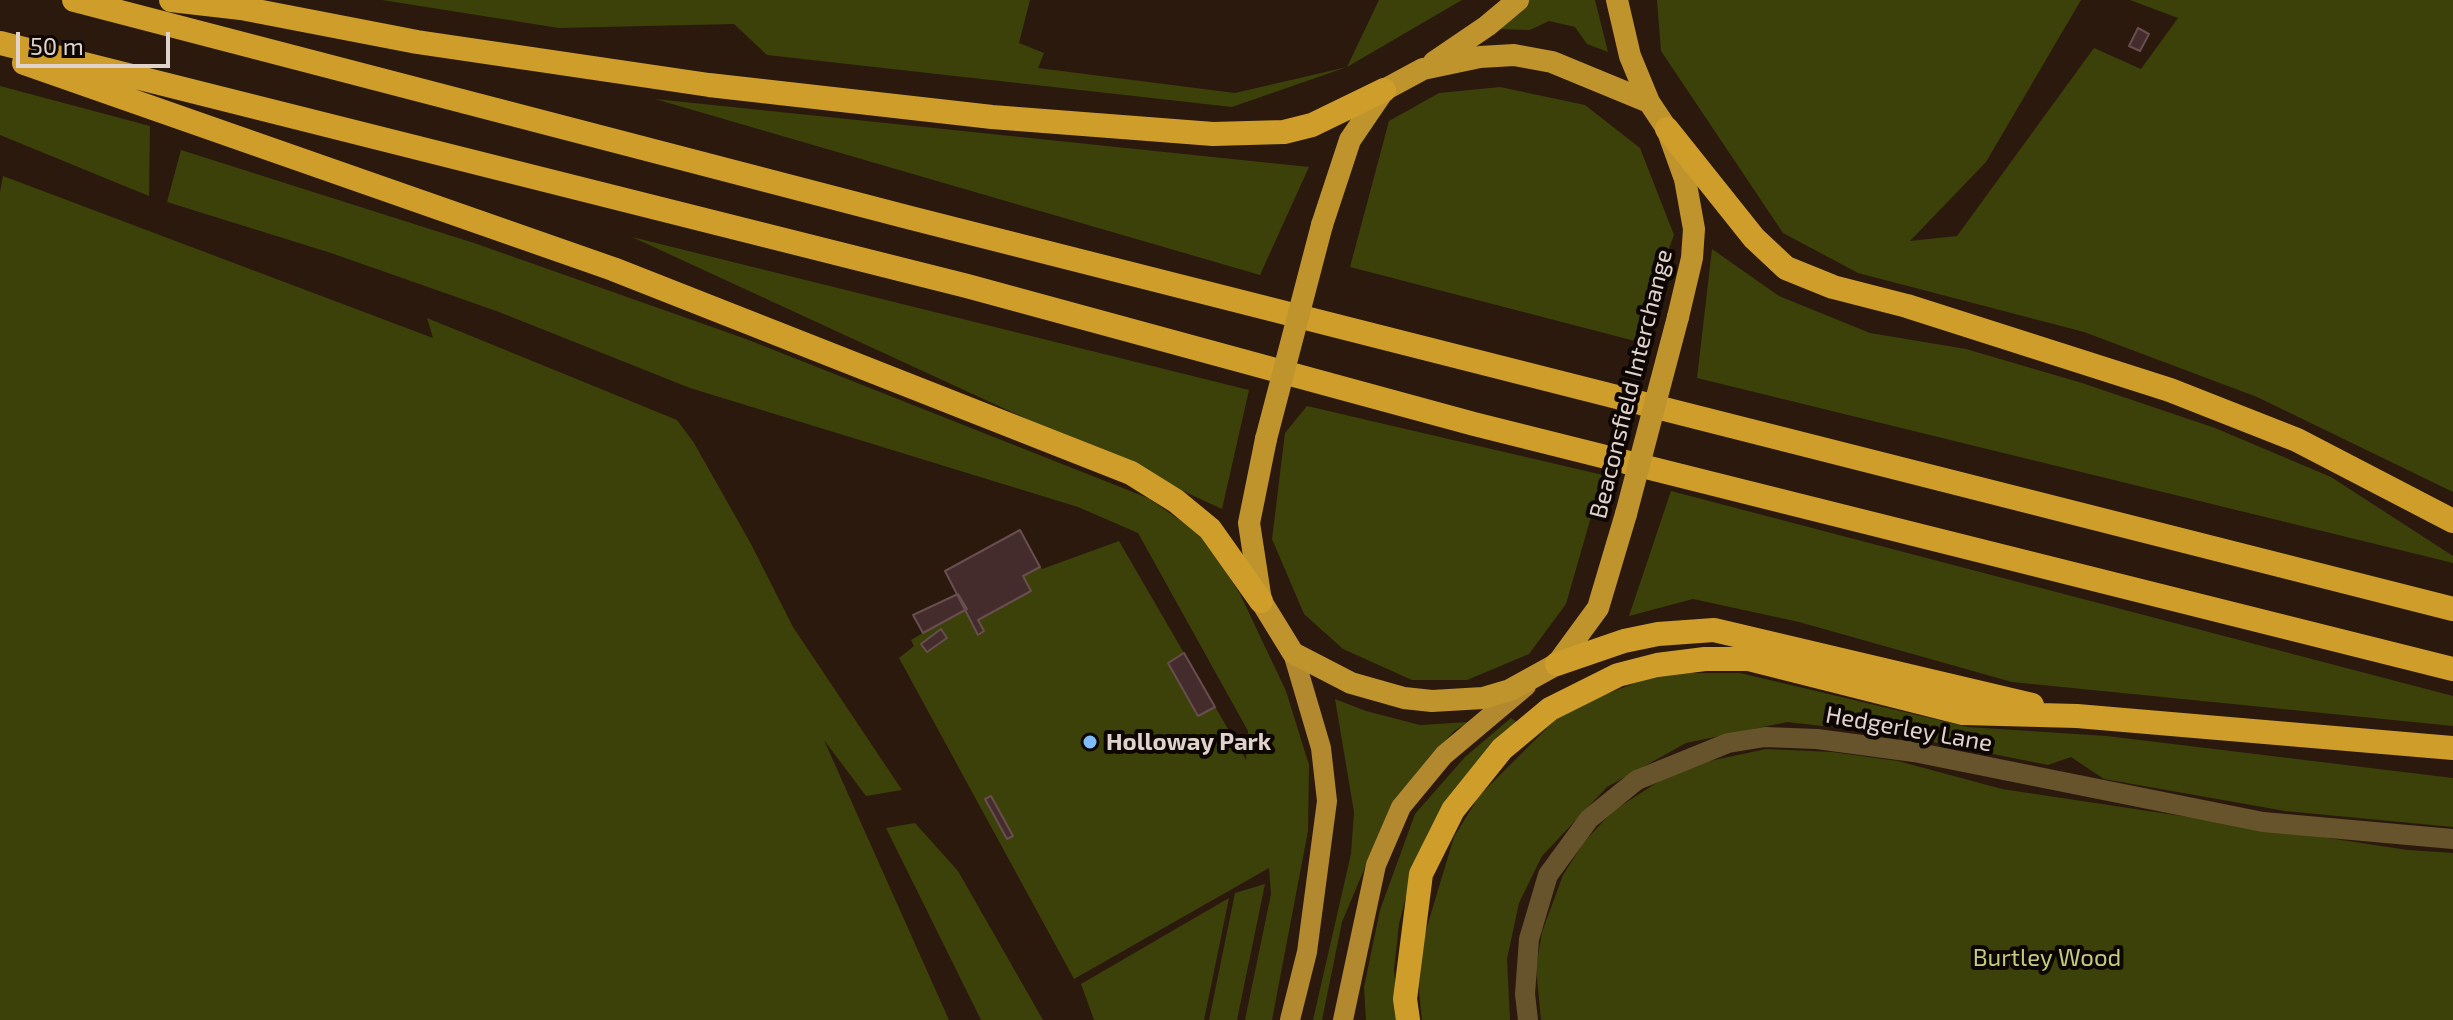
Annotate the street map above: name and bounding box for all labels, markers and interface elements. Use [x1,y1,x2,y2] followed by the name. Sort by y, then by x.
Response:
[20,16,174,66] scale bar
[30,31,84,60] text: 50 m
[1584,246,1678,522] street label: Beaconsfield Interchange
[1823,700,1995,758] street label: Hedgerley Lane
[1106,728,1271,756] place label: Holloway Park
[1081,733,1099,751] marker: Holloway Park
[1973,944,2121,972] park label: Burtley Wood

